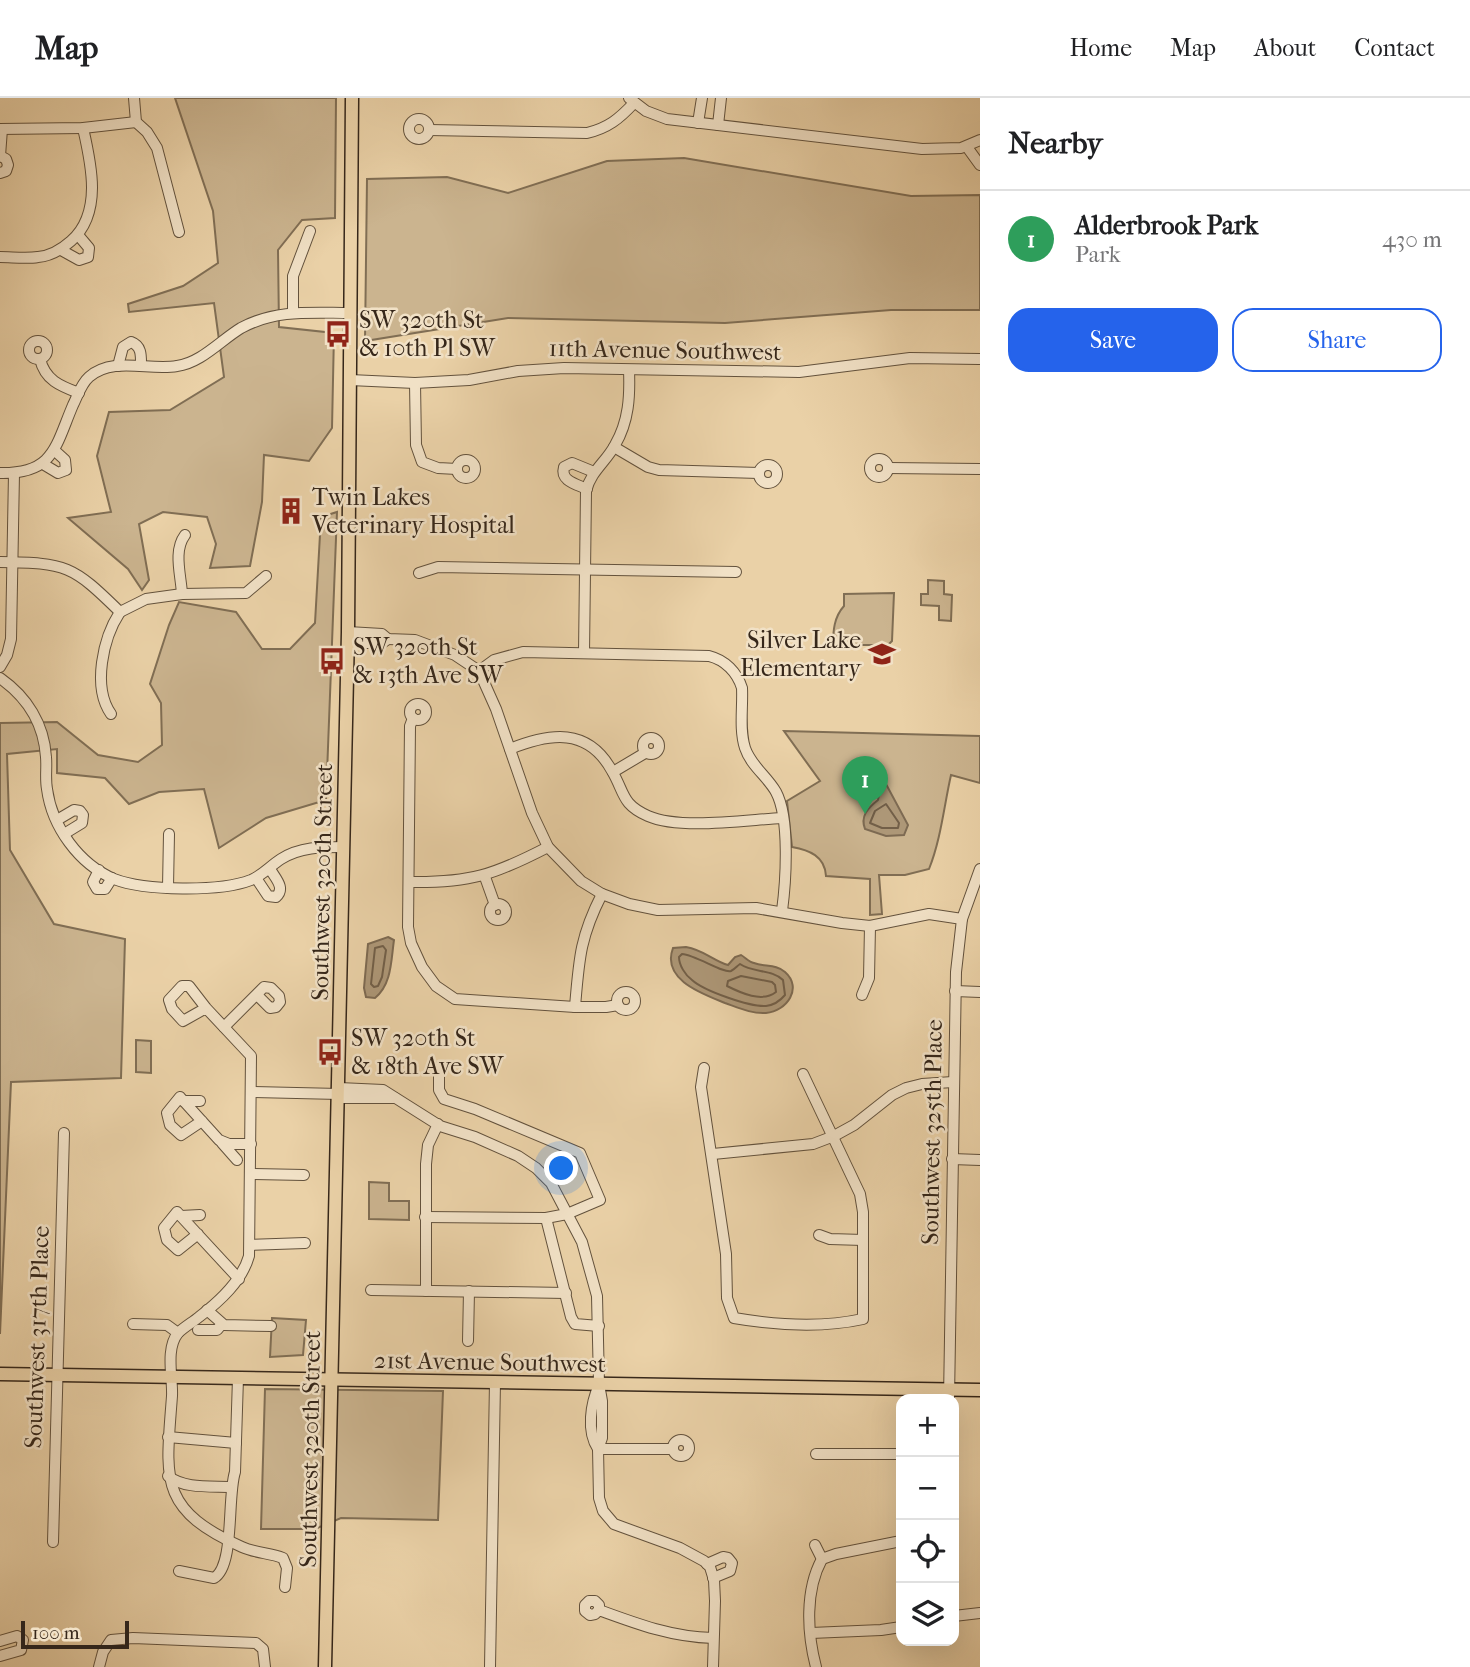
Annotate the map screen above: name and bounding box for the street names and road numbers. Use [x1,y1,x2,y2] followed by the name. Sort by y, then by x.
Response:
[548,334,782,366] street label: 11th Avenue Southwest
[306,763,338,1001] street label: Southwest 320th Street
[916,1019,948,1245] street label: Southwest 325th Place
[19,1225,55,1449] street label: Southwest 317th Place
[294,1330,326,1568] street label: Southwest 320th Street
[374,1346,607,1378] street label: 21st Avenue Southwest

